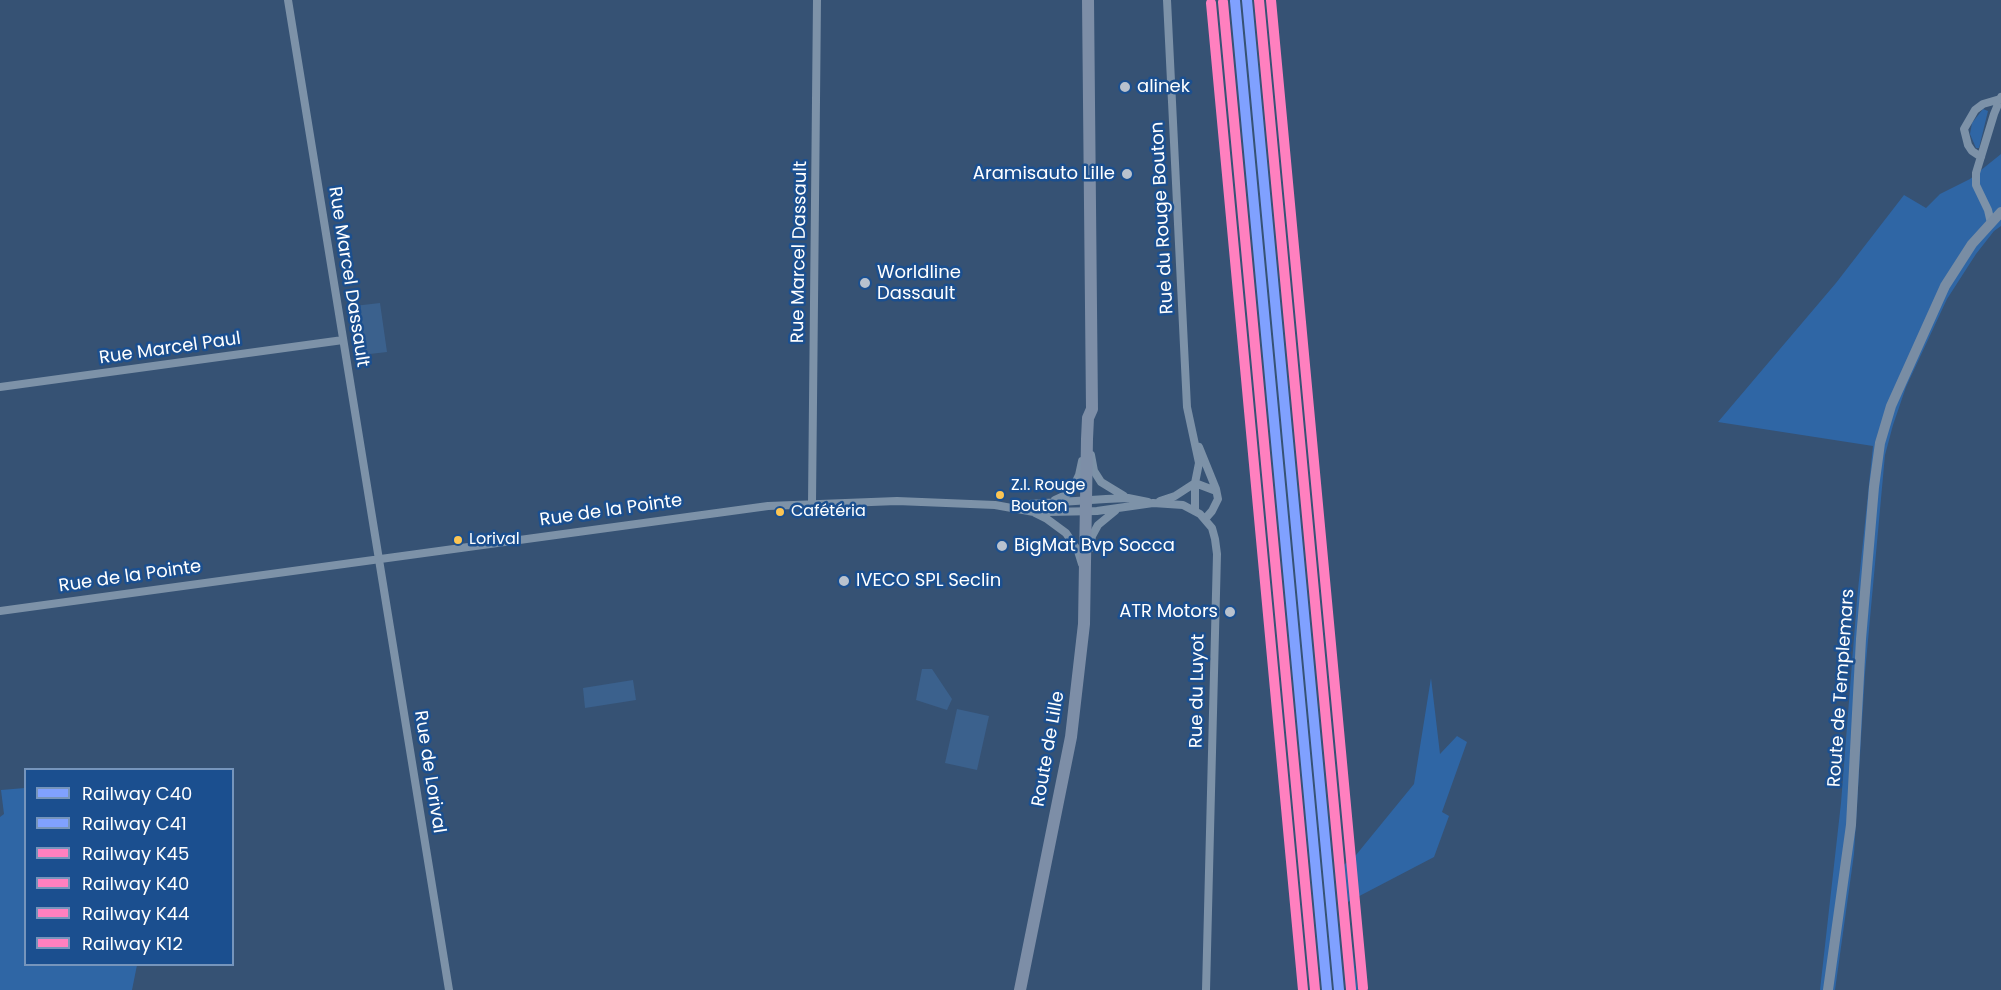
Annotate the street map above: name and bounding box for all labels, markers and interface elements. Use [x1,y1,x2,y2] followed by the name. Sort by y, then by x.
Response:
[1137,76,1190,98] place label: alinek
[1118,80,1132,94] marker: alinek
[1147,121,1179,315] street label: Rue du Rouge Bouton
[788,161,812,343] street label: Rue Marcel Dassault
[973,163,1115,185] place label: Aramisauto Lille
[1120,167,1134,181] marker: Aramisauto Lille
[323,185,373,369] street label: Rue Marcel Dassault
[877,262,961,304] place label: Worldline Dassault
[858,276,872,290] marker: Worldline Dassault
[98,328,242,370] street label: Rue Marcel Paul
[1011,476,1086,514] place label: Z.I. Rouge Bouton
[994,489,1006,501] marker: Z.I. Rouge Bouton
[538,490,684,532] street label: Rue de la Pointe
[791,502,866,522] place label: Cafétéria
[774,506,786,518] marker: Cafétéria
[469,530,520,550] place label: Lorival
[452,534,464,546] marker: Lorival
[1014,535,1175,557] place label: BigMat Bvp Socca
[995,539,1009,553] marker: BigMat Bvp Socca
[57,556,203,598] street label: Rue de la Pointe
[856,570,1001,592] place label: IVECO SPL Seclin
[837,574,851,588] marker: IVECO SPL Seclin
[1824,588,1860,788] street label: Route de Templemars
[1119,601,1218,623] place label: ATR Motors
[1223,605,1237,619] marker: ATR Motors
[1186,634,1210,748] street label: Rue du Luyot
[1028,690,1070,808] street label: Route de Lille
[409,709,449,835] street label: Rue de Lorival
[24,768,234,966] legend
[82,781,192,806] text: Railway C40
[82,811,187,836] text: Railway C41
[82,841,189,866] text: Railway K45
[82,871,189,896] text: Railway K40
[82,901,189,926] text: Railway K44
[82,931,183,956] text: Railway K12

